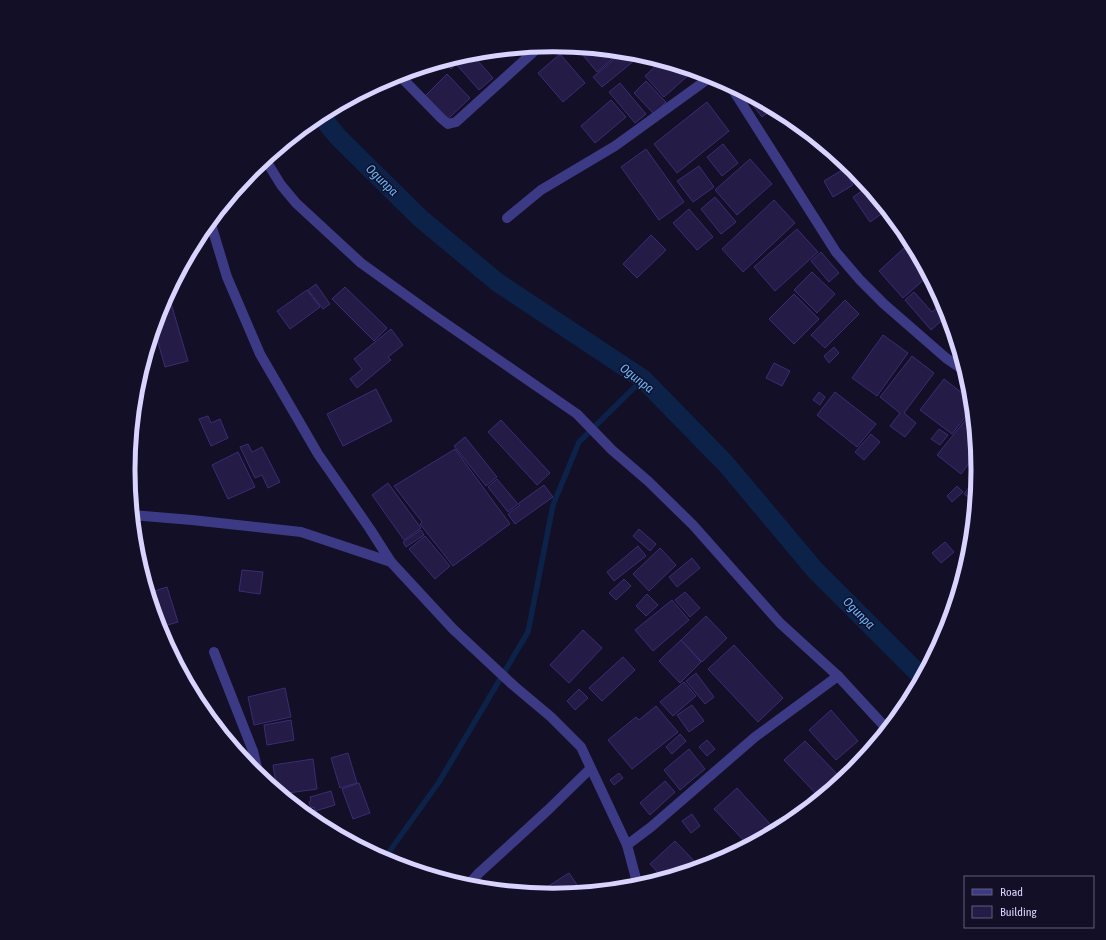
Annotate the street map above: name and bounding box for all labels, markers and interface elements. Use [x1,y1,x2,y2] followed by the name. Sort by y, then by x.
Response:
[363,161,401,199] water label: Ogunpa
[617,360,657,396] water label: Ogunpa
[840,594,878,632] water label: Ogunpa
[964,876,1094,928] legend
[1000,885,1023,899] text: Road
[1000,905,1038,919] text: Building

